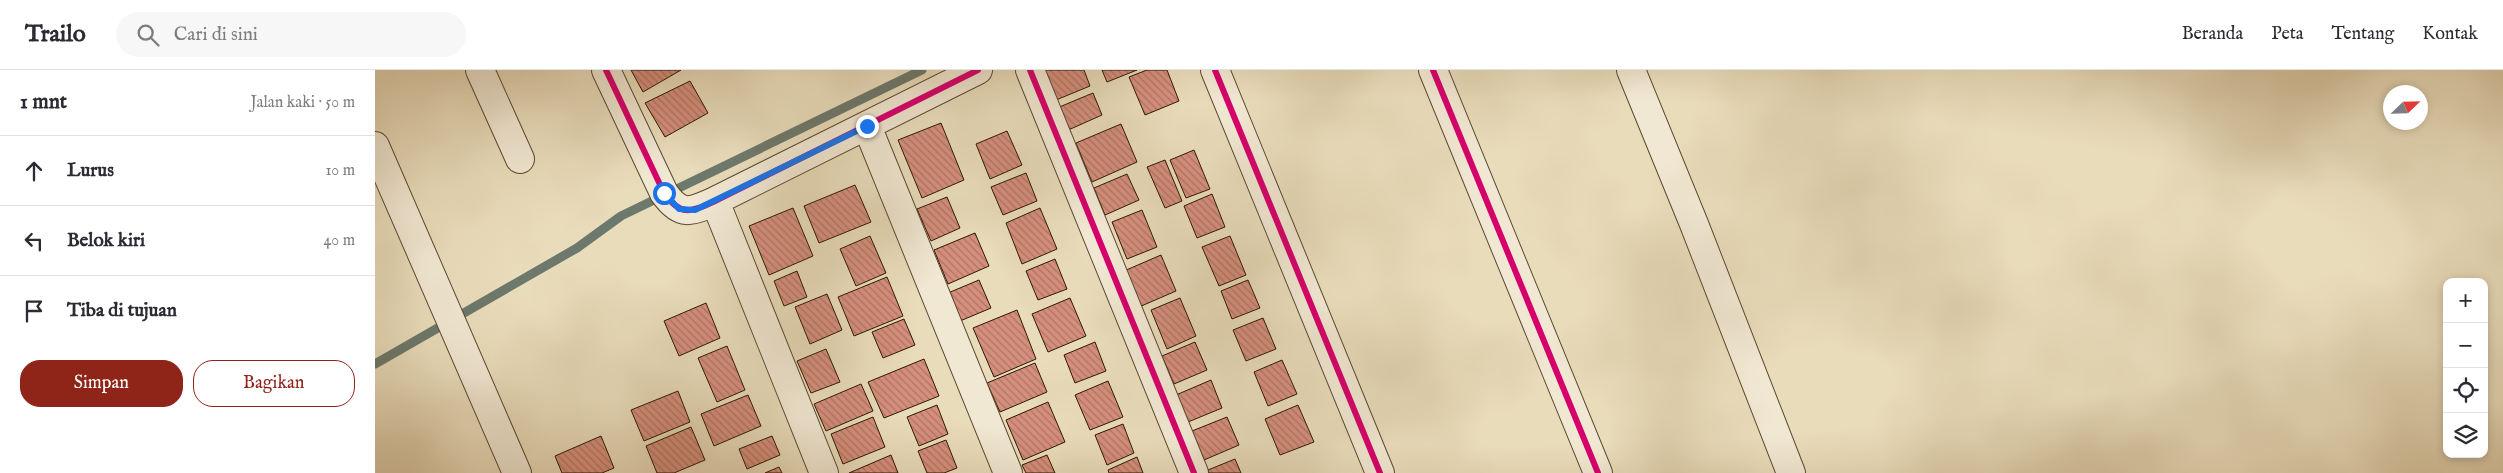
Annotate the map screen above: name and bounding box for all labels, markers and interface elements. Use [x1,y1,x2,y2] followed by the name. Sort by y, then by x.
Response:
[116,12,466,57] search box
[25,19,86,50] text: Trailo
[134,21,162,49] icon: search
[174,23,258,47] text: Cari di sini
[2182,23,2243,46] text: Beranda
[2271,23,2304,46] text: Peta
[2332,23,2394,46] text: Tentang
[2422,23,2478,46] text: Kontak
[2383,85,2428,130] north arrow
[20,89,67,116] text: 1 mnt
[250,93,355,113] text: Jalan kaki · 50 m
[856,115,879,138] route end
[20,157,48,185] icon: ahead
[67,159,114,183] text: Lurus
[325,161,355,181] text: 10 m
[653,182,676,205] route start
[20,227,48,255] icon: left
[67,229,145,253] text: Belok kiri
[323,231,355,251] text: 40 m
[2443,278,2488,458] map controls
[2443,278,2488,323] button: +
[20,297,48,325] icon: arrive
[67,299,177,323] text: Tiba di tujuan
[2443,323,2488,368] button: −
[20,360,183,407] button: Simpan
[193,360,355,407] button: Bagikan
[2443,368,2488,413] button: locate
[2443,413,2488,458] button: layers

